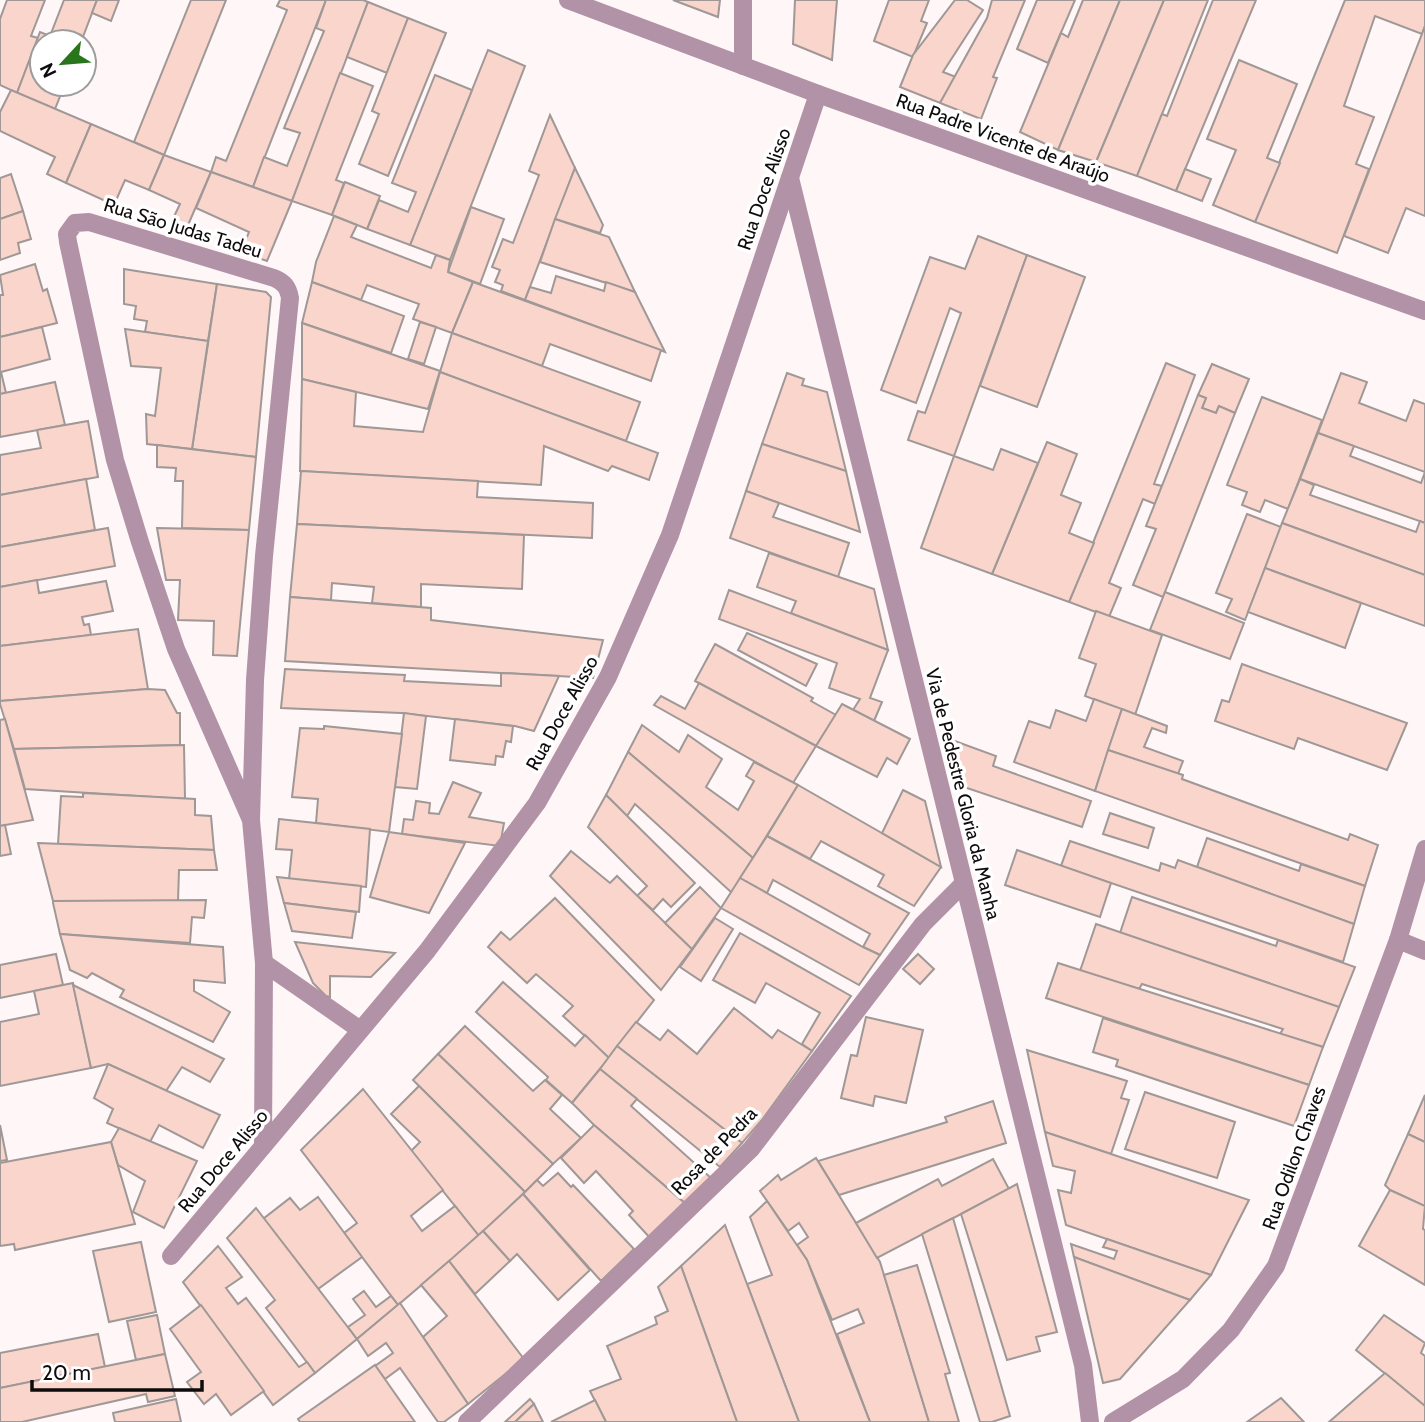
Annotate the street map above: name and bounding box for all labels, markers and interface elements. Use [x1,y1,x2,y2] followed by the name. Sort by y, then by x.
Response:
[28,28,98,98] north arrow
[35,59,61,81] text: N
[893,89,1113,187] street label: Rua Padre Vicente de Araújo
[732,125,796,253] street label: Rua Doce Alisso
[101,193,265,263] street label: Rua São Judas Tadeu
[521,652,603,774] street label: Rua Doce Alisso
[921,666,1005,922] street label: Via de Pedestre Gloria da Manha
[1257,1083,1331,1233] street label: Rua Odilon Chaves
[666,1102,762,1200] street label: Rosa de Pedra
[173,1105,273,1217] street label: Rua Doce Alisso
[32,1348,201,1392] scale bar
[42,1360,91,1385] text: 20 m

